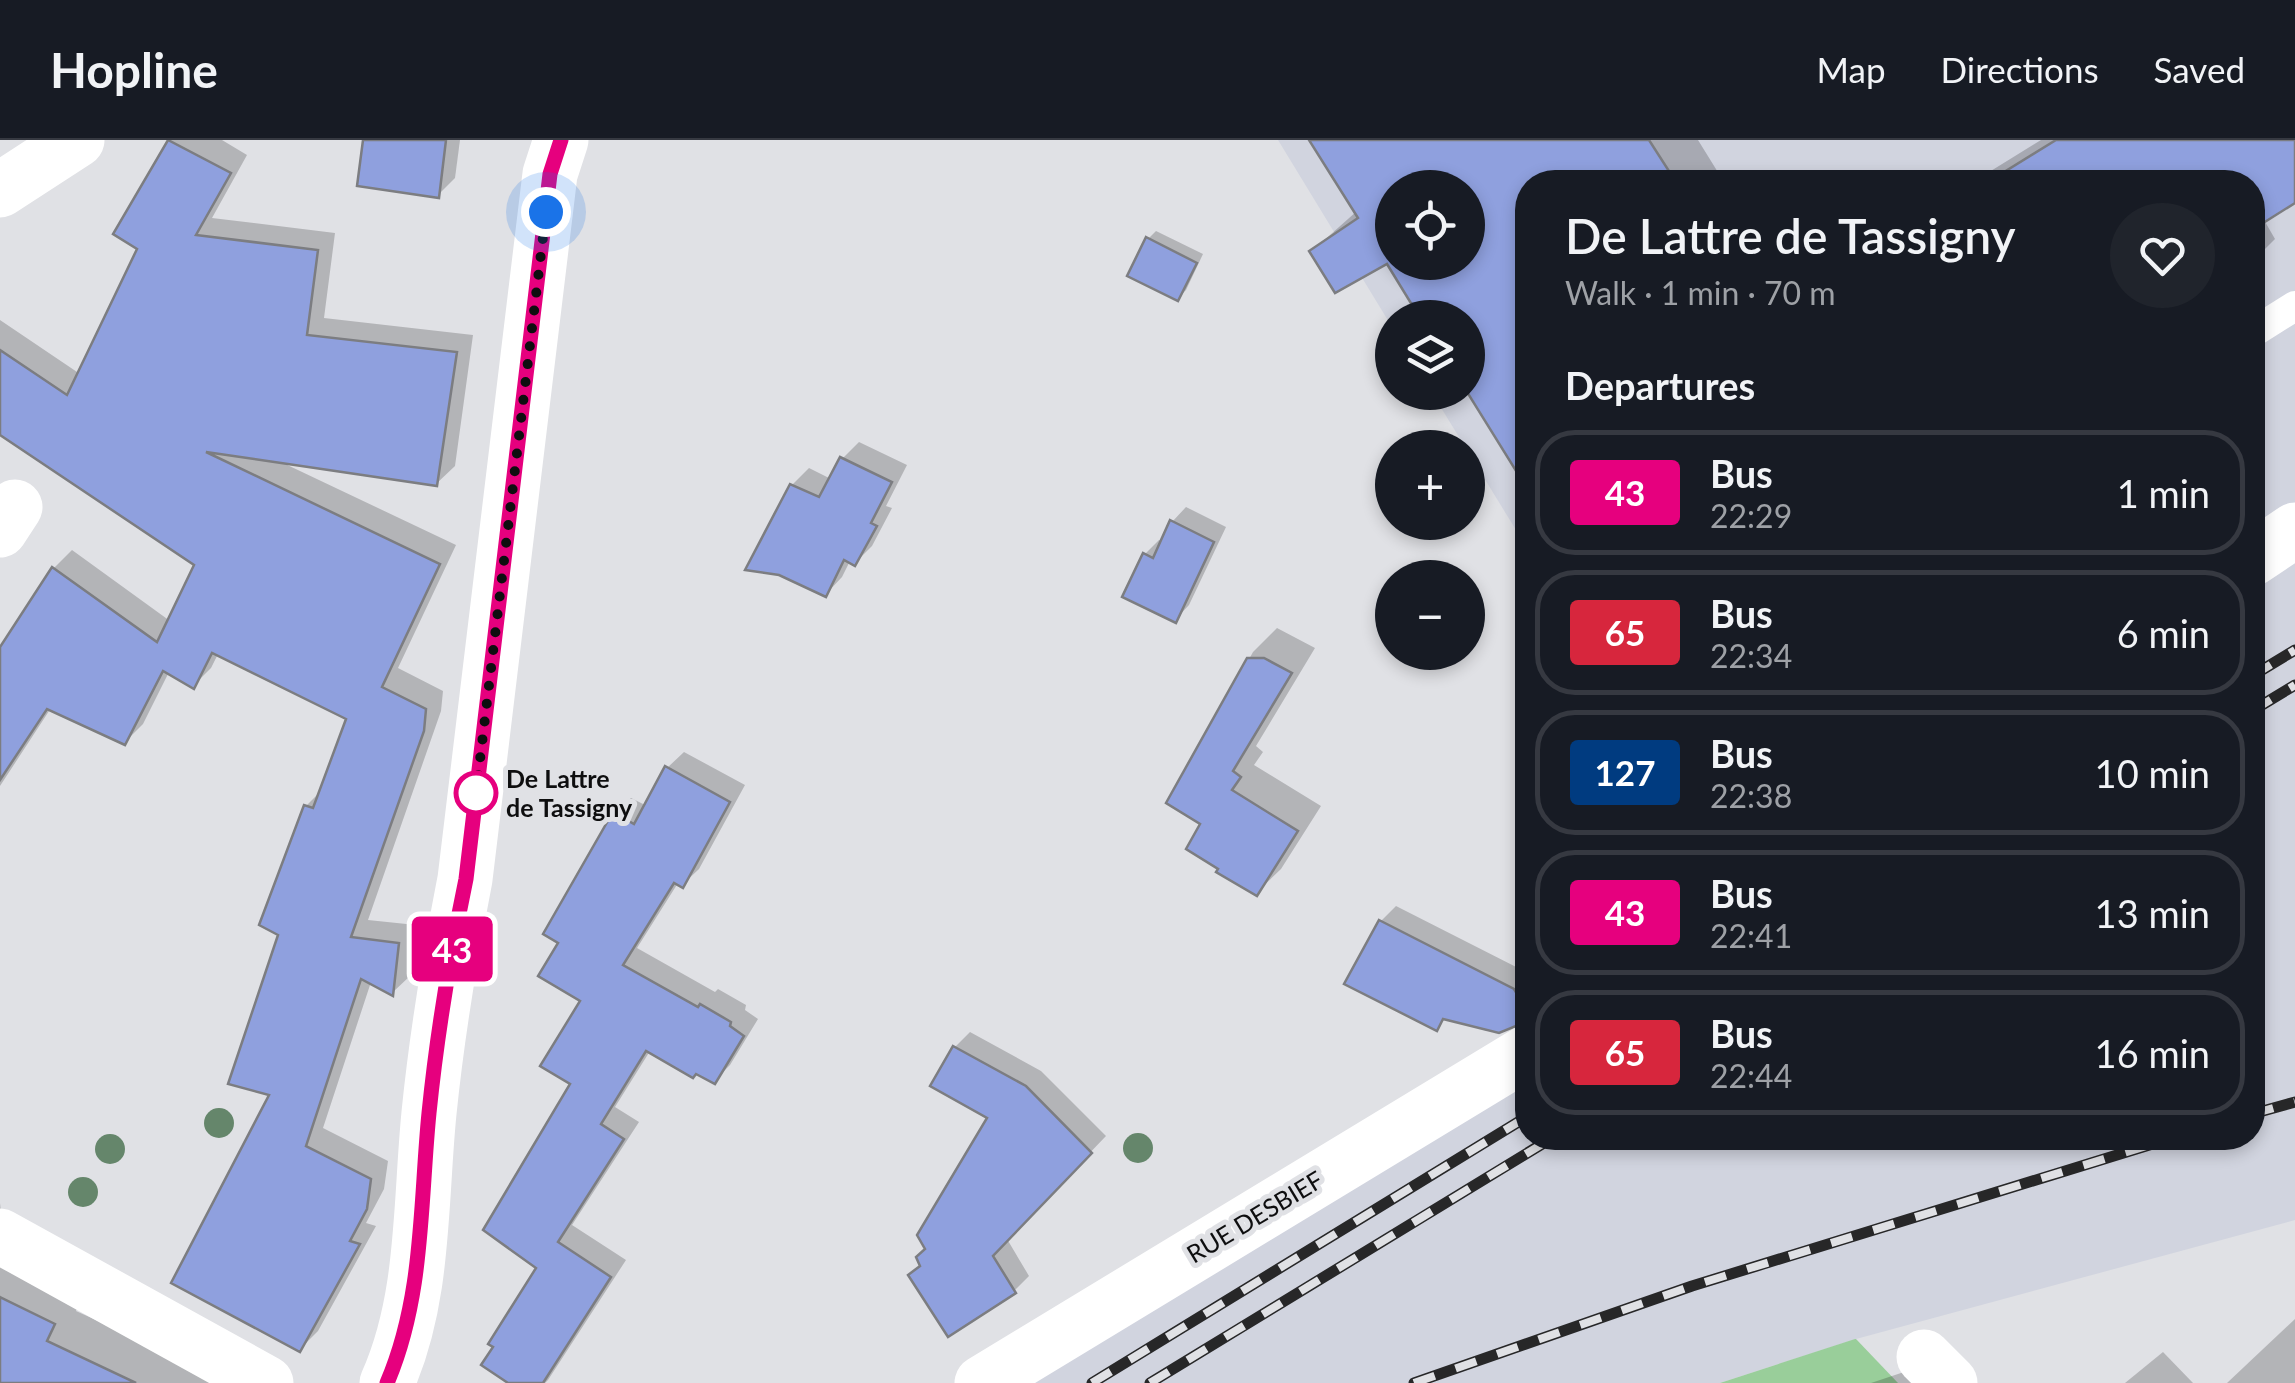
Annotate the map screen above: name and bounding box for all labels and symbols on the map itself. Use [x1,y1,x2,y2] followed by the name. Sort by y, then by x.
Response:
[521,187,571,237] your location
[506,763,633,822] place label: De Lattre de Tassigny
[455,772,497,814] marker: De Lattre de Tassigny
[407,916,497,982] line badge: 43
[1181,1164,1328,1269] street label: RUE DESBIEF

